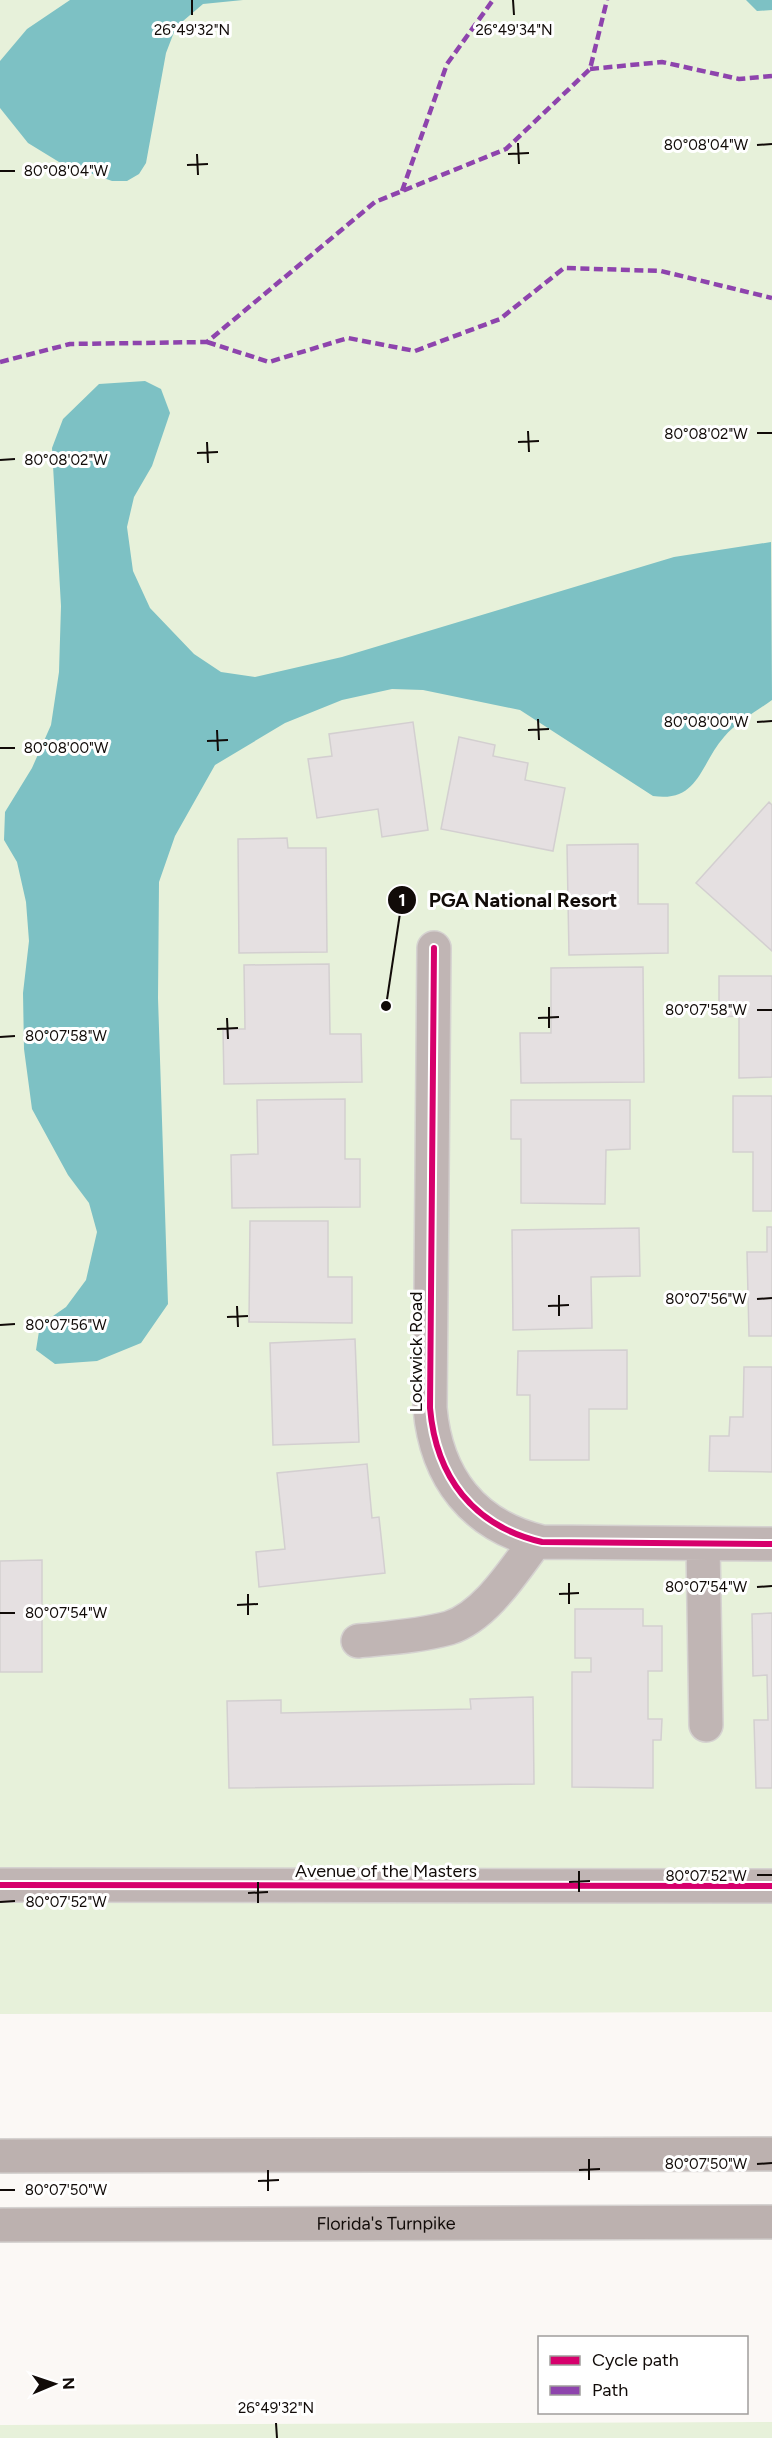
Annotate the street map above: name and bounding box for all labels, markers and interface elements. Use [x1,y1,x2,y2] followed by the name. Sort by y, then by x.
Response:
[154,21,230,39] text: 26°49'32"N
[475,21,553,39] text: 26°49'34"N
[664,136,749,154] text: 80°08'04"W
[24,162,109,180] text: 80°08'04"W
[664,425,748,443] text: 80°08'02"W
[24,451,108,469] text: 80°08'02"W
[664,713,749,731] text: 80°08'00"W
[24,739,109,757] text: 80°08'00"W
[387,881,630,919] callout: PGA National Resort
[429,888,617,912] text: PGA National Resort
[398,889,406,911] text: 1
[665,1001,748,1019] text: 80°07'58"W
[25,1027,108,1045] text: 80°07'58"W
[665,1290,747,1308] text: 80°07'56"W
[405,1292,427,1412] street label: Lockwick Road
[25,1316,107,1334] text: 80°07'56"W
[665,1578,748,1596] text: 80°07'54"W
[25,1604,108,1622] text: 80°07'54"W
[295,1860,477,1882] street label: Avenue of the Masters
[665,1867,747,1885] text: 80°07'52"W
[25,1893,107,1911] text: 80°07'52"W
[665,2155,748,2173] text: 80°07'50"W
[25,2181,108,2199] text: 80°07'50"W
[316,2212,456,2235] street label: Florida's Turnpike
[538,2336,748,2414] legend
[592,2349,679,2371] text: Cycle path
[24,2354,84,2414] north arrow
[59,2377,78,2390] text: N
[592,2379,628,2401] text: Path
[238,2399,314,2417] text: 26°49'32"N

